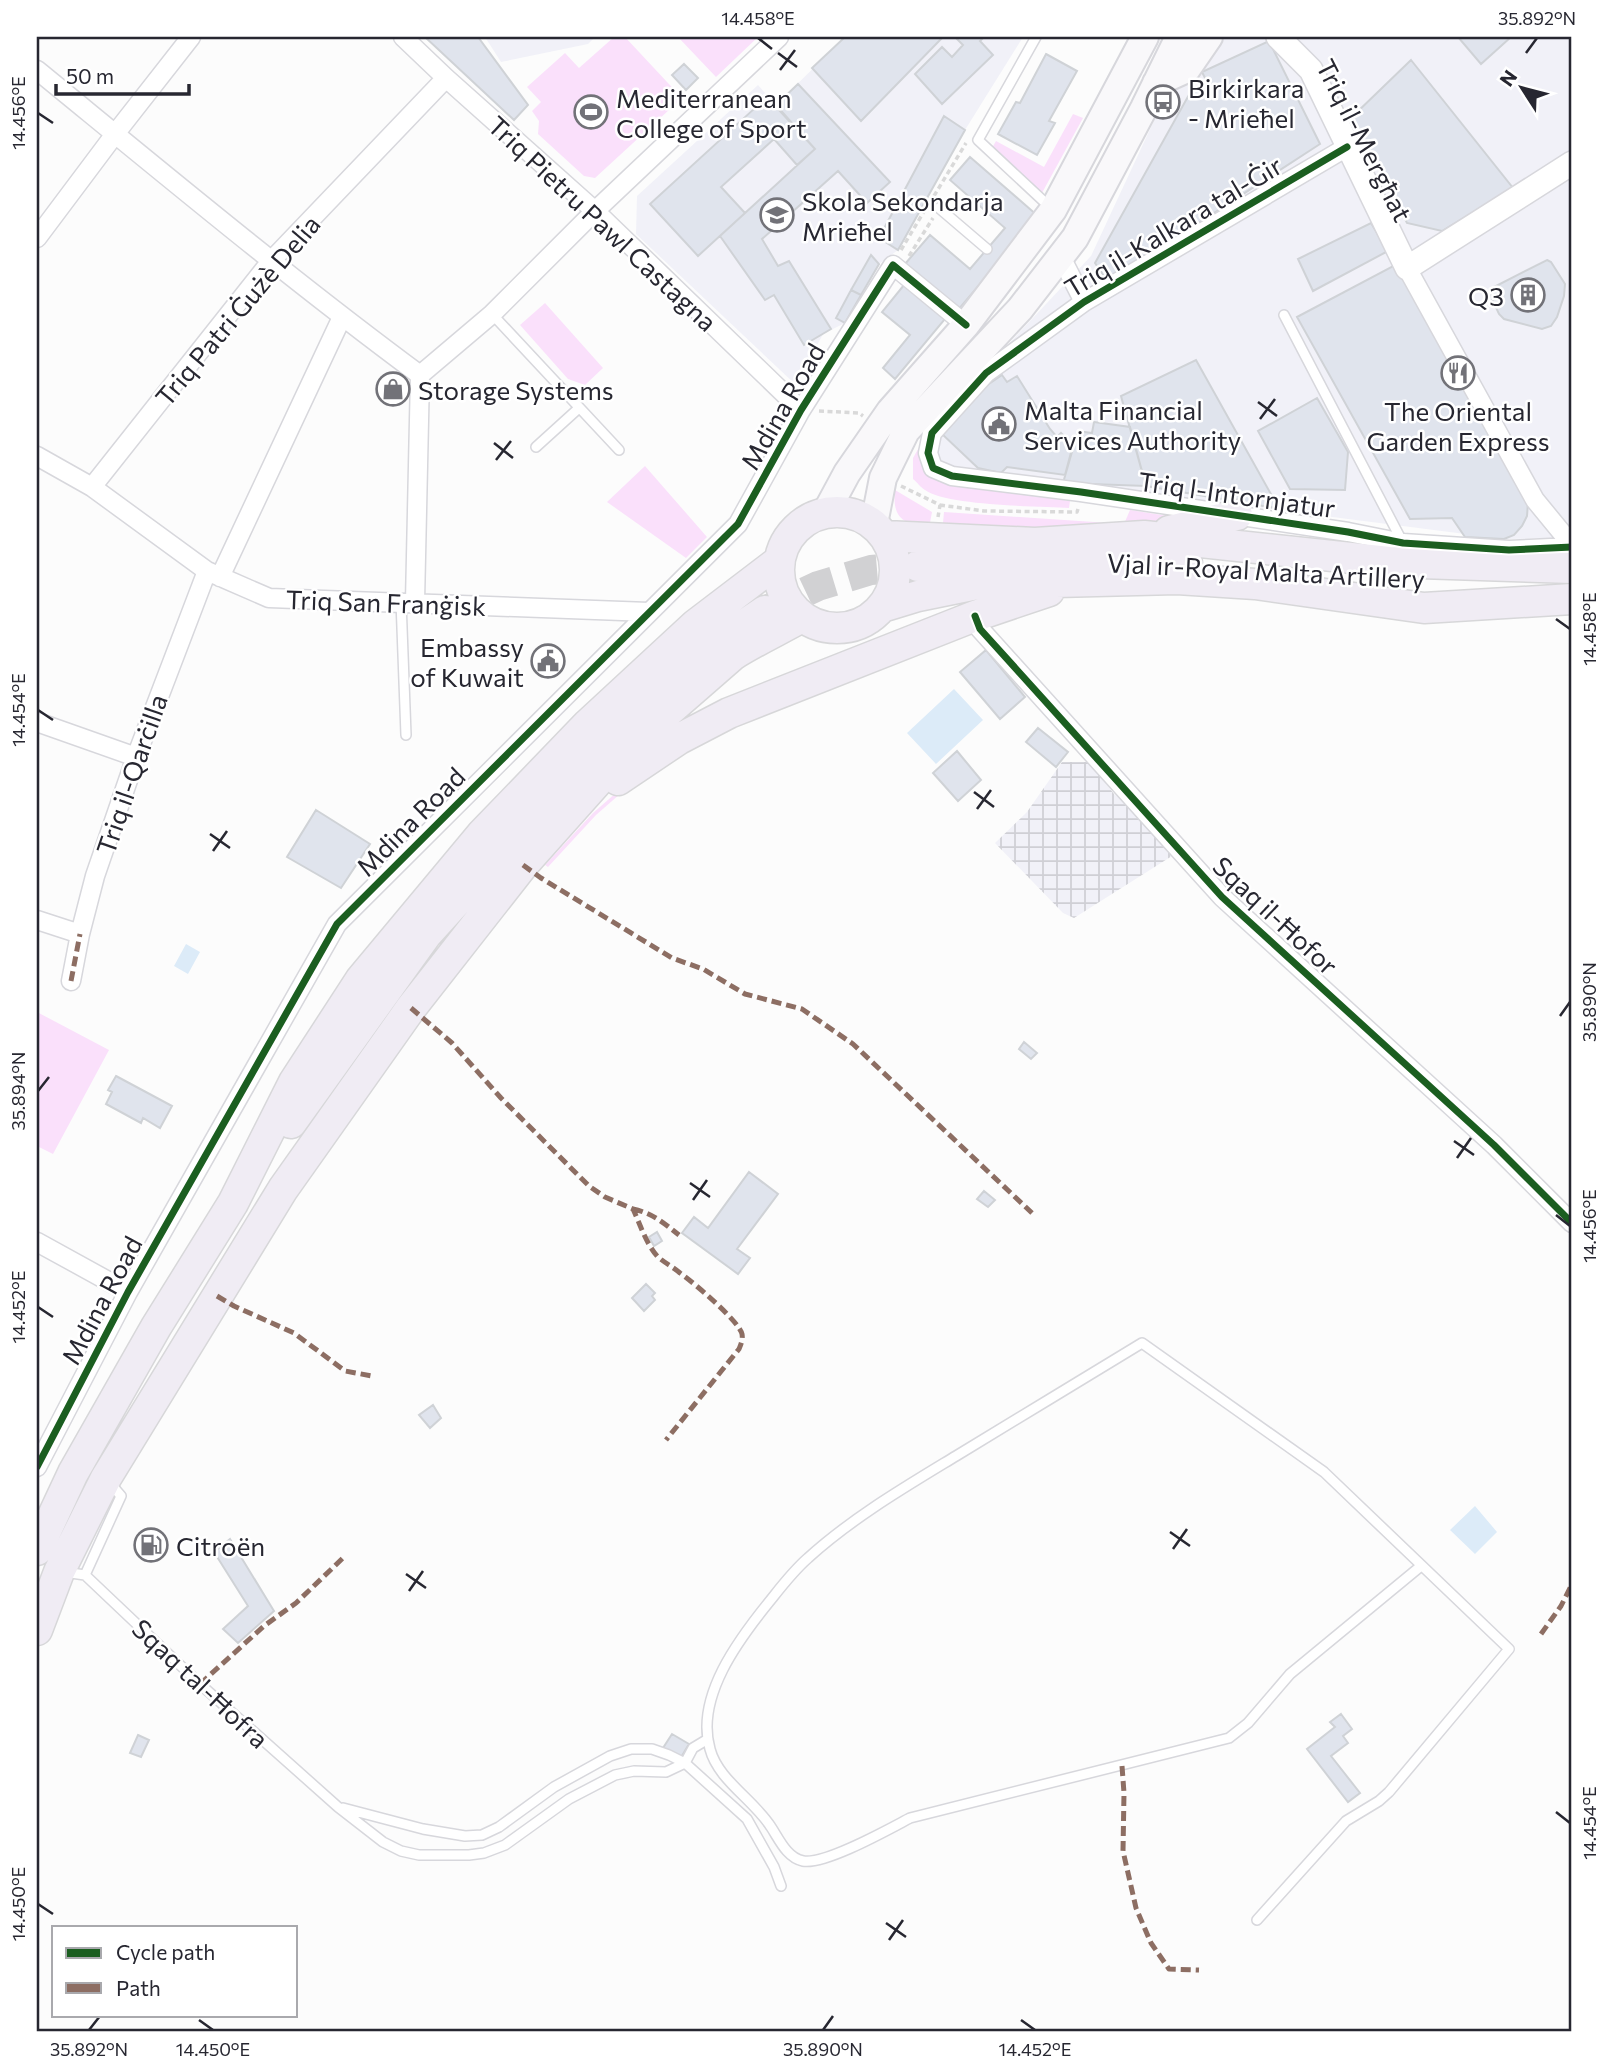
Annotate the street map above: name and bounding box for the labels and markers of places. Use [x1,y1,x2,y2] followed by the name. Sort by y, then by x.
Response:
[1188,72,1304,133] place label: Birkirkara - Mrieħel
[616,82,807,143] place label: Mediterranean College of Sport
[1144,83,1182,121] bus stop icon: Birkirkara - Mrieħel
[572,93,610,131] sports icon: Mediterranean College of Sport
[802,185,1004,246] place label: Skola Sekondarja Mrieħel
[758,196,796,234] school or university icon: Skola Sekondarja Mrieħel
[1509,276,1547,314] building icon: Q3
[1468,280,1504,311] place label: Q3
[1439,354,1477,392] restaurant icon: The Oriental Garden Express
[374,370,412,408] shop icon: Storage Systems
[418,374,614,405] place label: Storage Systems
[1024,394,1241,455] place label: Malta Financial Services Authority
[1366,395,1550,456] place label: The Oriental Garden Express
[980,405,1018,443] public building icon: Malta Financial Services Authority
[410,631,524,692] place label: Embassy of Kuwait
[529,642,567,680] public building icon: Embassy of Kuwait
[132,1526,170,1564] fuel station icon: Citroën
[176,1530,265,1561] place label: Citroën

